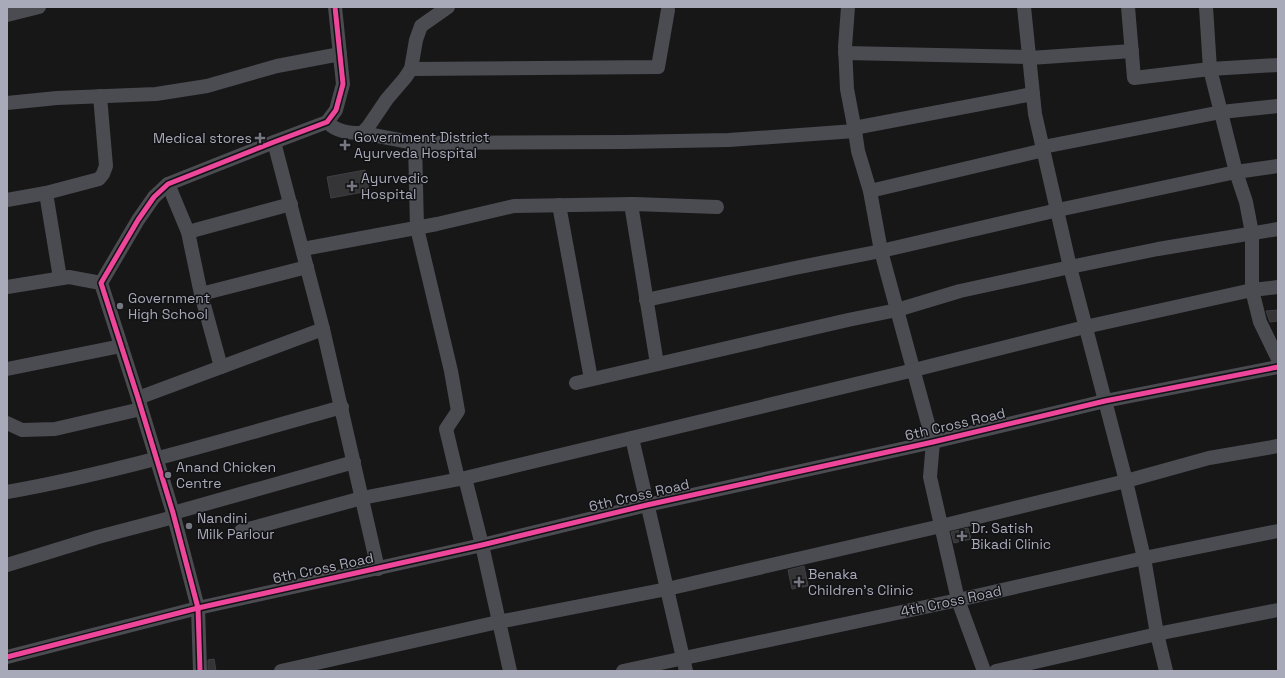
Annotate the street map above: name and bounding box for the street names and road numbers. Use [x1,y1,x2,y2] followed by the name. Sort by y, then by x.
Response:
[903,404,1007,444] street label: 6th Cross Road
[587,475,691,515] street label: 6th Cross Road
[271,549,375,587] street label: 6th Cross Road
[899,582,1003,620] street label: 4th Cross Road

